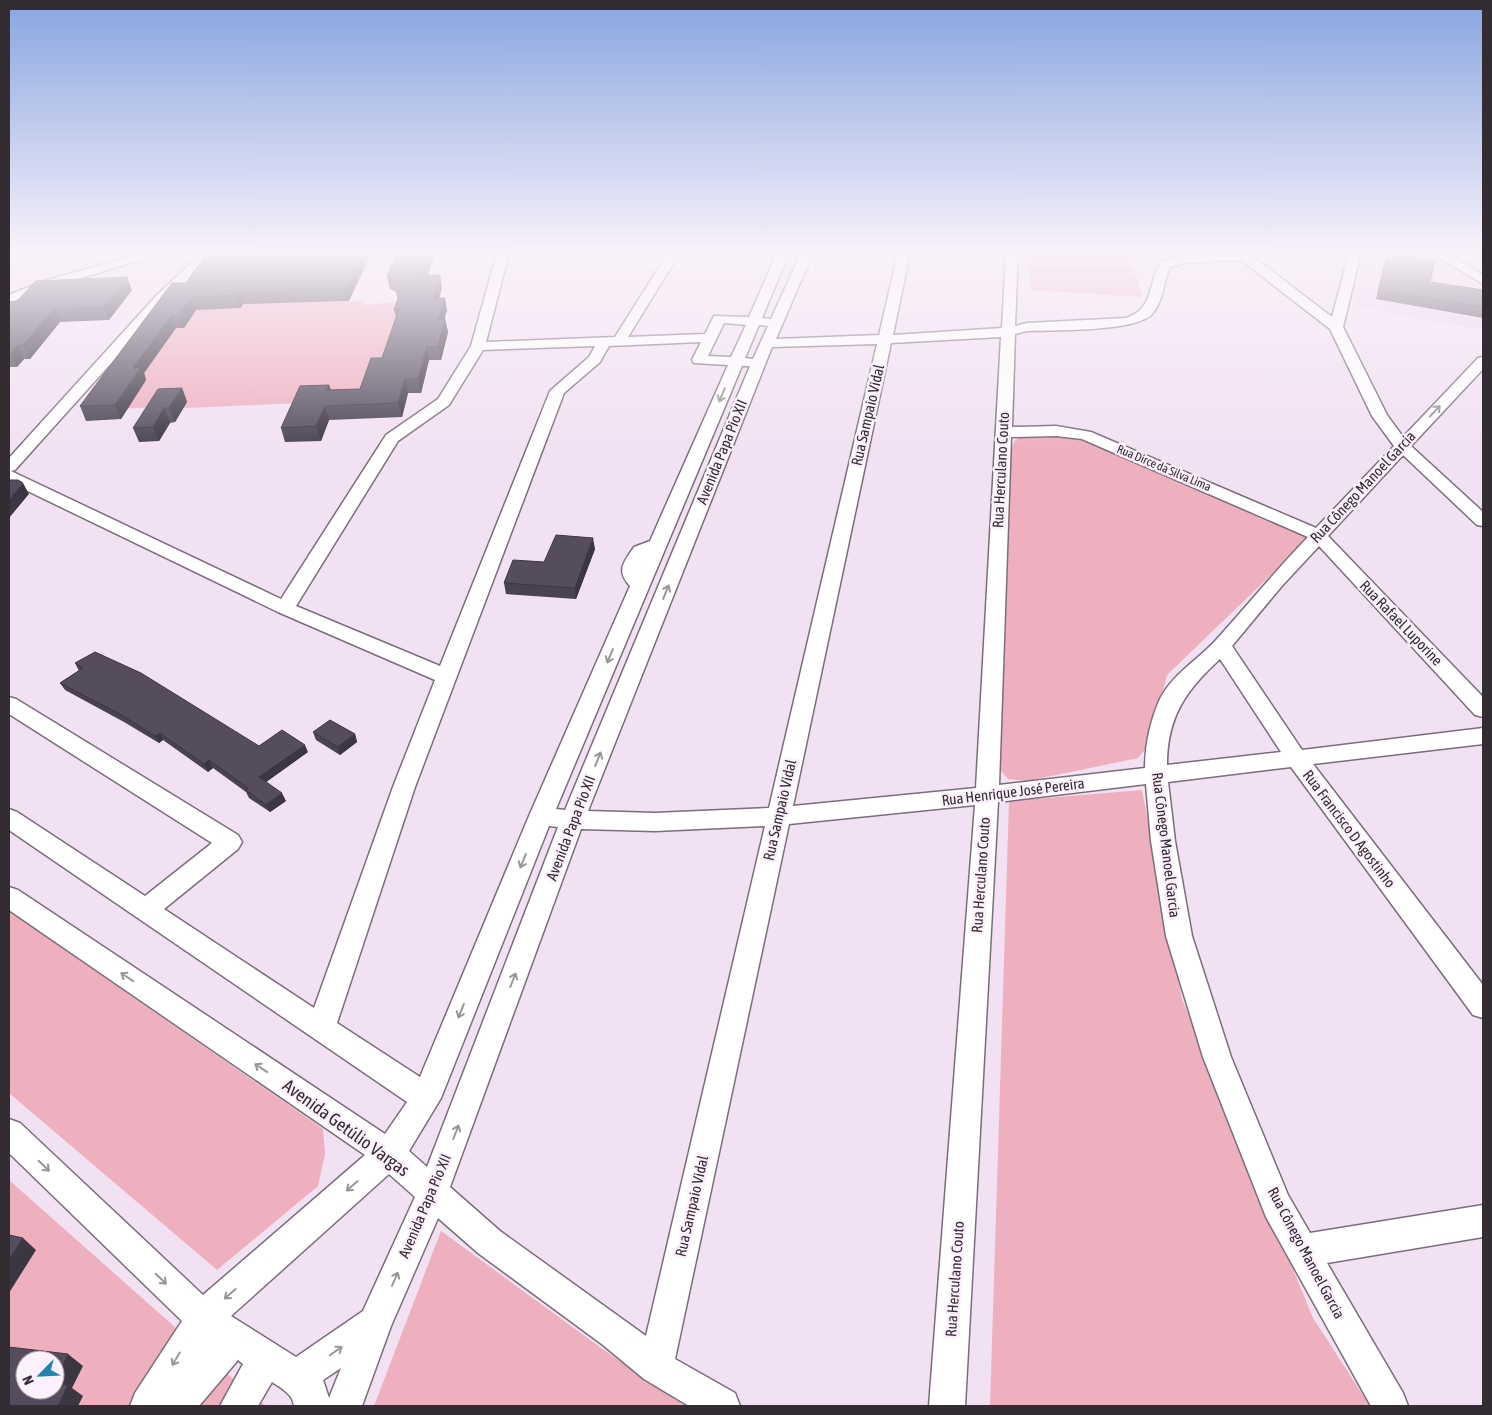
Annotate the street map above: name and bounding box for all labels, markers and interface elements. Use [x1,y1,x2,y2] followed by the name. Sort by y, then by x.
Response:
[848,363,887,467] street label: Rua Sampaio Vidal
[717,387,726,402] one-way arrow
[693,397,750,507] street label: Avenida Papa Pio XII
[1429,404,1441,417] one-way arrow
[989,412,1012,528] street label: Rua Herculano Couto
[1306,427,1419,546] street label: Rua Cônego Manoel Garcia
[1115,442,1213,494] street label: Rua Dirce da Silva Lima
[1357,577,1446,669] street label: Rua Rafael Luporine
[661,585,671,600] one-way arrow
[604,648,614,663] one-way arrow
[594,752,603,767] one-way arrow
[760,758,799,862] street label: Rua Sampaio Vidal
[1300,767,1399,891] street label: Rua Francisco D Agostinho
[1149,771,1184,919] street label: Rua Cônego Manoel Garcia
[543,773,598,883] street label: Avenida Papa Pio XII
[941,774,1085,809] street label: Rua Henrique José Pereira
[968,816,993,933] street label: Rua Herculano Couto
[517,853,527,868] one-way arrow
[120,972,134,982] one-way arrow
[509,972,518,988] one-way arrow
[456,1003,465,1018] one-way arrow
[255,1063,269,1073] one-way arrow
[279,1075,414,1181] street label: Avenida Getúlio Vargas
[452,1124,461,1140] one-way arrow
[395,1151,454,1260] street label: Avenida Papa Pio XII
[672,1154,711,1258] street label: Rua Sampaio Vidal
[38,1160,50,1172] one-way arrow
[346,1181,359,1192] one-way arrow
[1265,1184,1348,1321] street label: Rua Cônego Manoel Garcia
[942,1220,967,1337] street label: Rua Herculano Couto
[390,1272,400,1287] one-way arrow
[155,1273,168,1285] one-way arrow
[224,1288,237,1300] one-way arrow
[329,1346,343,1356] one-way arrow
[15,1350,65,1400] north arrow
[171,1352,181,1366] one-way arrow
[19,1373,37,1387] text: N

